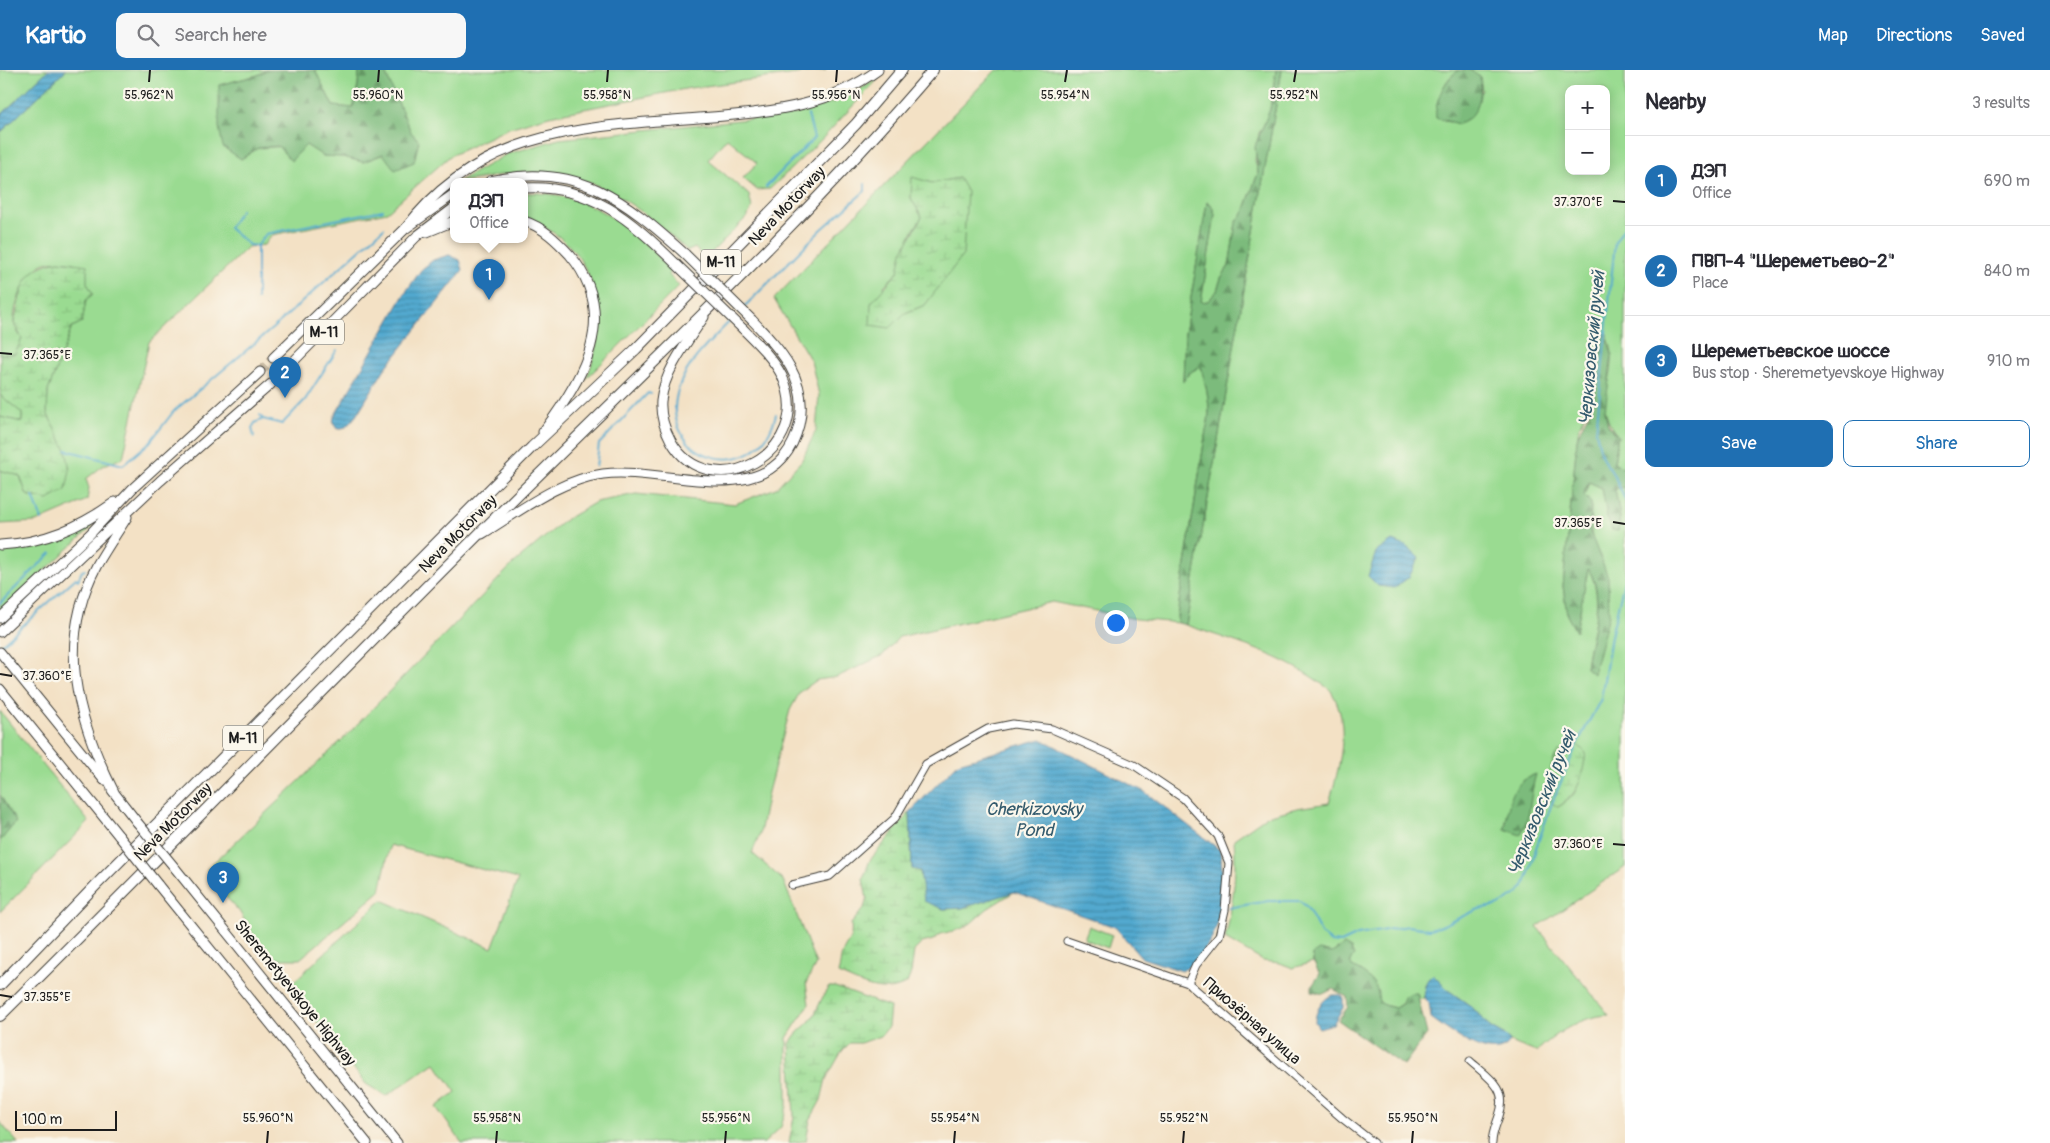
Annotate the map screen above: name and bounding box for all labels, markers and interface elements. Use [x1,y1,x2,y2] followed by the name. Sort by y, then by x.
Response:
[116,13,466,58] search box
[25,21,86,50] text: Kartio
[134,21,162,49] icon: search
[174,23,267,47] text: Search here
[1818,24,1848,47] text: Map
[1876,24,1952,47] text: Directions
[1980,24,2025,47] text: Saved
[1565,85,1610,175] map controls
[1565,85,1610,130] button: +
[125,88,173,103] text: 55.962°N
[353,88,403,103] text: 55.960°N
[583,88,631,103] text: 55.958°N
[812,88,860,103] text: 55.956°N
[1041,88,1089,103] text: 55.954°N
[1270,88,1318,103] text: 55.952°N
[1645,89,1706,116] text: Nearby
[1972,93,2030,113] text: 3 results
[1565,130,1610,175] button: −
[1692,159,1726,183] text: ДЭП
[744,162,830,250] street label: Neva Motorway
[1658,171,1664,191] text: 1
[1984,171,2030,191] text: 690 m
[450,178,528,243] popup
[1692,183,1732,203] text: Office
[469,189,503,213] text: ДЭП
[1554,195,1602,210] text: 37.370°E
[469,213,509,233] text: Office
[1692,249,1895,273] text: ПВП-4 "Шереметьево-2"
[701,250,741,274] road number: М-11
[473,259,505,300] pin: 1
[1657,261,1665,281] text: 2
[1984,261,2030,281] text: 840 m
[1574,269,1610,426] water label: Черкизовский ручей
[1692,273,1728,293] text: Place
[304,320,344,344] road number: М-11
[1692,339,1890,363] text: Шереметьевское шоссе
[23,348,71,363] text: 37.365°E
[1657,351,1665,371] text: 3
[1987,351,2030,371] text: 910 m
[269,357,301,398] pin: 2
[1692,363,1944,383] text: Bus stop · Sheremetyevskoye Highway
[1645,420,1833,467] button: Save
[1843,420,2030,467] button: Share
[415,490,502,577] street label: Neva Motorway
[1554,516,1602,531] text: 37.365°E
[1103,610,1129,636] your location
[22,669,72,684] text: 37.360°E
[223,726,263,750] road number: М-11
[1502,726,1582,879] water label: Черкизовский ручей
[130,778,217,865] street label: Neva Motorway
[986,798,1084,842] water label: Cherkizovsky Pond
[1553,837,1603,852] text: 37.360°E
[207,862,239,903] pin: 3
[230,916,360,1070] street label: Sheremetyevskoye Highway
[1199,973,1305,1069] street label: Приозёрная улица
[24,990,70,1005] text: 37.355°E
[15,1108,118,1131] scale bar
[22,1111,62,1128] text: 100 m
[243,1111,293,1126] text: 55.960°N
[473,1111,521,1126] text: 55.958°N
[702,1111,750,1126] text: 55.956°N
[931,1111,979,1126] text: 55.954°N
[1160,1111,1208,1126] text: 55.952°N
[1388,1111,1438,1126] text: 55.950°N

